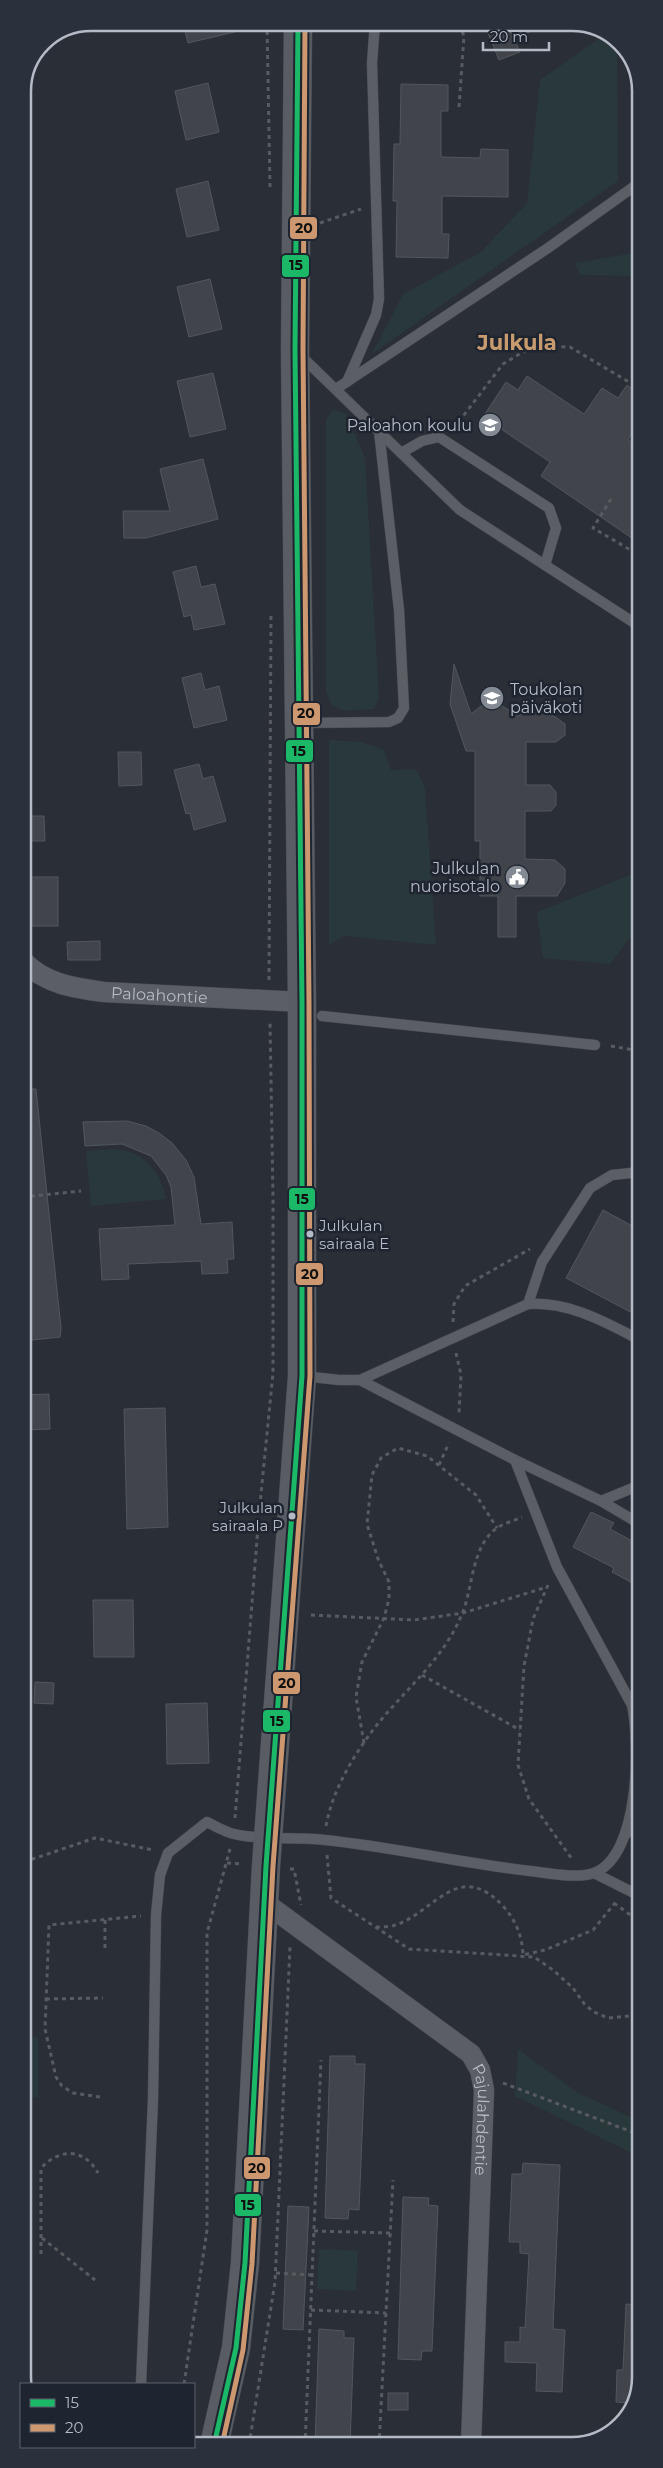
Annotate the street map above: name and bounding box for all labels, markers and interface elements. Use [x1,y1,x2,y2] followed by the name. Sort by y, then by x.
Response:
[483,20,549,52] scale bar
[490,27,528,46] text: 20 m
[289,216,318,240] line badge: 20
[295,219,313,237] text: 20
[281,254,310,278] line badge: 15
[289,256,303,274] text: 15
[476,330,557,355] district label: Julkula
[477,412,503,438] school or university icon: Paloahon koulu
[347,416,472,435] place label: Paloahon koulu
[510,680,583,717] place label: Toukolan päiväkoti
[479,685,505,711] school or university icon: Toukolan päiväkoti
[292,702,321,726] line badge: 20
[297,704,315,722] text: 20
[285,739,314,763] line badge: 15
[292,742,306,760] text: 15
[410,859,500,896] place label: Julkulan nuorisotalo
[504,864,530,890] public building icon: Julkulan nuorisotalo
[111,983,208,1007] street label: Paloahontie
[288,1187,316,1211] line badge: 15
[295,1190,309,1208] text: 15
[318,1216,389,1253] place label: Julkulan sairaala E
[305,1229,315,1239] marker: Julkulan sairaala E
[295,1262,324,1286] line badge: 20
[301,1265,319,1283] text: 20
[212,1498,283,1535] place label: Julkulan sairaala P
[287,1511,297,1521] marker: Julkulan sairaala P
[272,1671,301,1695] line badge: 20
[278,1674,296,1692] text: 20
[262,1709,291,1733] line badge: 15
[270,1712,284,1730] text: 15
[469,2060,494,2176] street label: Pajulahdentie
[243,2156,271,2180] line badge: 20
[248,2159,266,2177] text: 20
[234,2193,262,2217] line badge: 15
[241,2196,255,2214] text: 15
[20,2383,195,2448] legend
[65,2393,79,2412] text: 15
[65,2418,83,2437] text: 20

